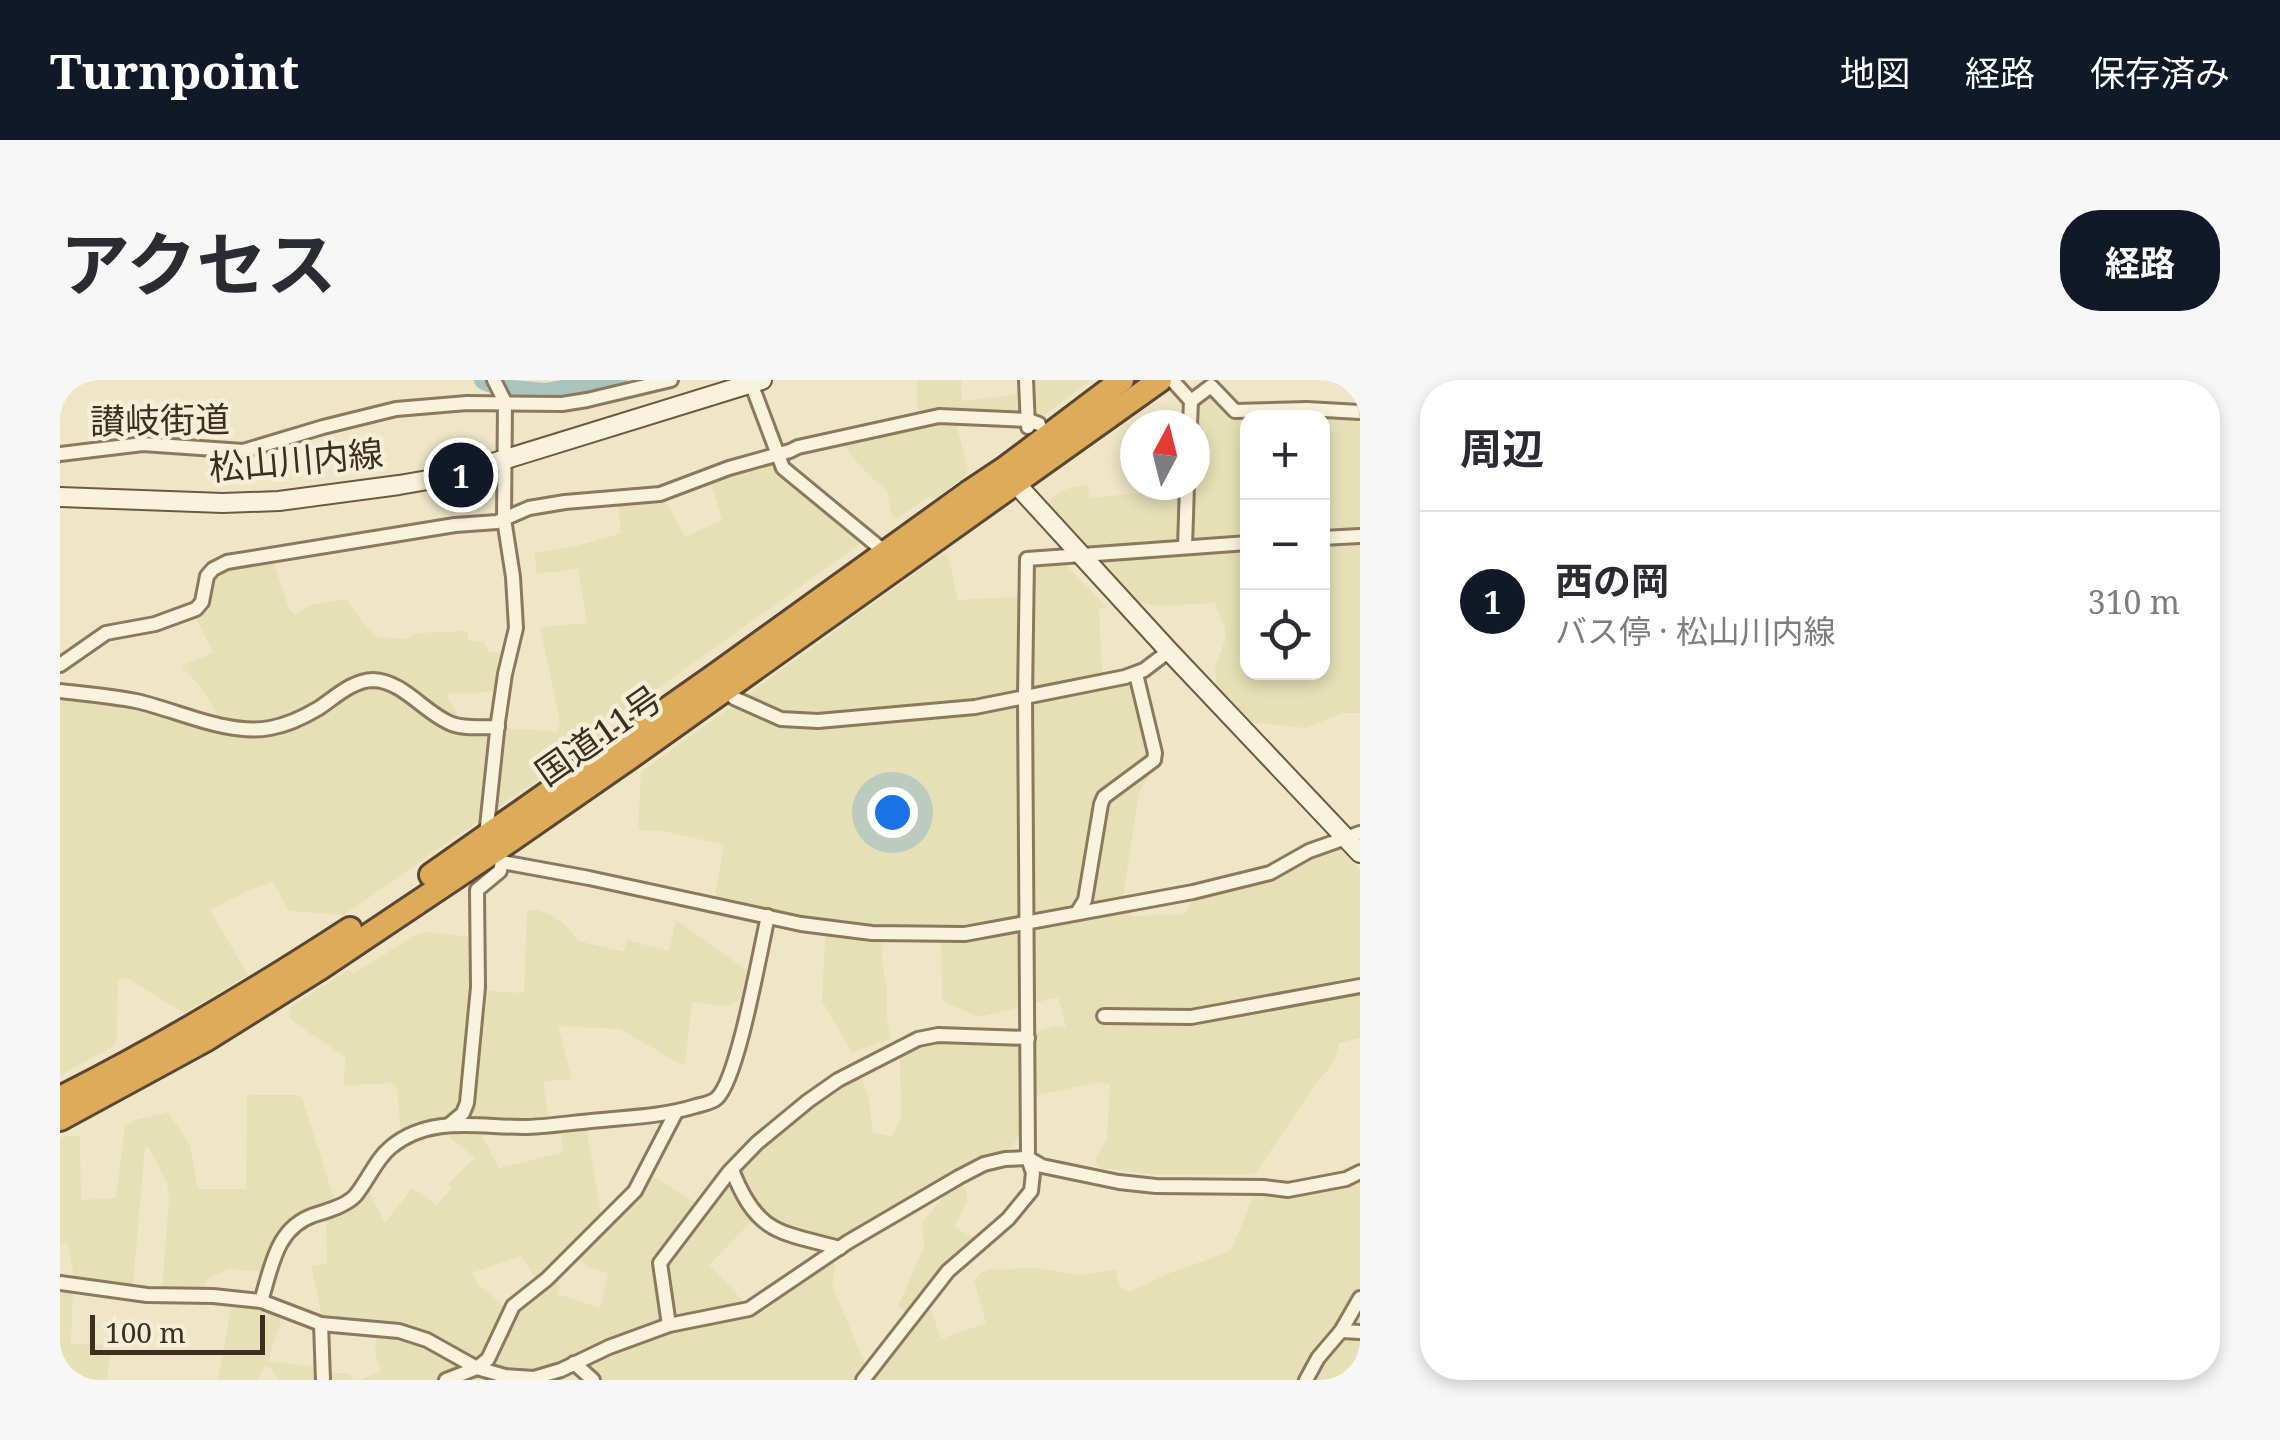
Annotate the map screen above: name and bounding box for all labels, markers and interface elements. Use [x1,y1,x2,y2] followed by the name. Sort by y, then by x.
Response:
[50,38,299,103] text: Turnpoint
[1840,49,1910,96] text: 地図
[1965,49,2035,96] text: 経路
[2090,49,2230,96] text: 保存済み
[2060,210,2220,311] button: 経路
[60,215,337,311] text: アクセス
[90,395,230,444] street label: 讃岐街道
[1120,410,1210,500] north arrow
[1240,410,1330,680] map controls
[1240,410,1330,500] button: +
[1460,419,1544,476] text: 周辺
[207,428,385,491] street label: 松山川内線
[428,438,494,512] pin: 1
[1240,500,1330,590] button: −
[1555,554,1669,606] text: 西の岡
[1483,580,1502,623] text: 1
[2088,580,2180,623] text: 310 m
[1240,590,1330,680] button: locate
[1555,609,1836,652] text: バス停 · 松山川内線
[526,674,671,795] street label: 国道11号
[867,787,918,838] your location
[90,1310,265,1354] scale bar
[105,1313,186,1351] text: 100 m

